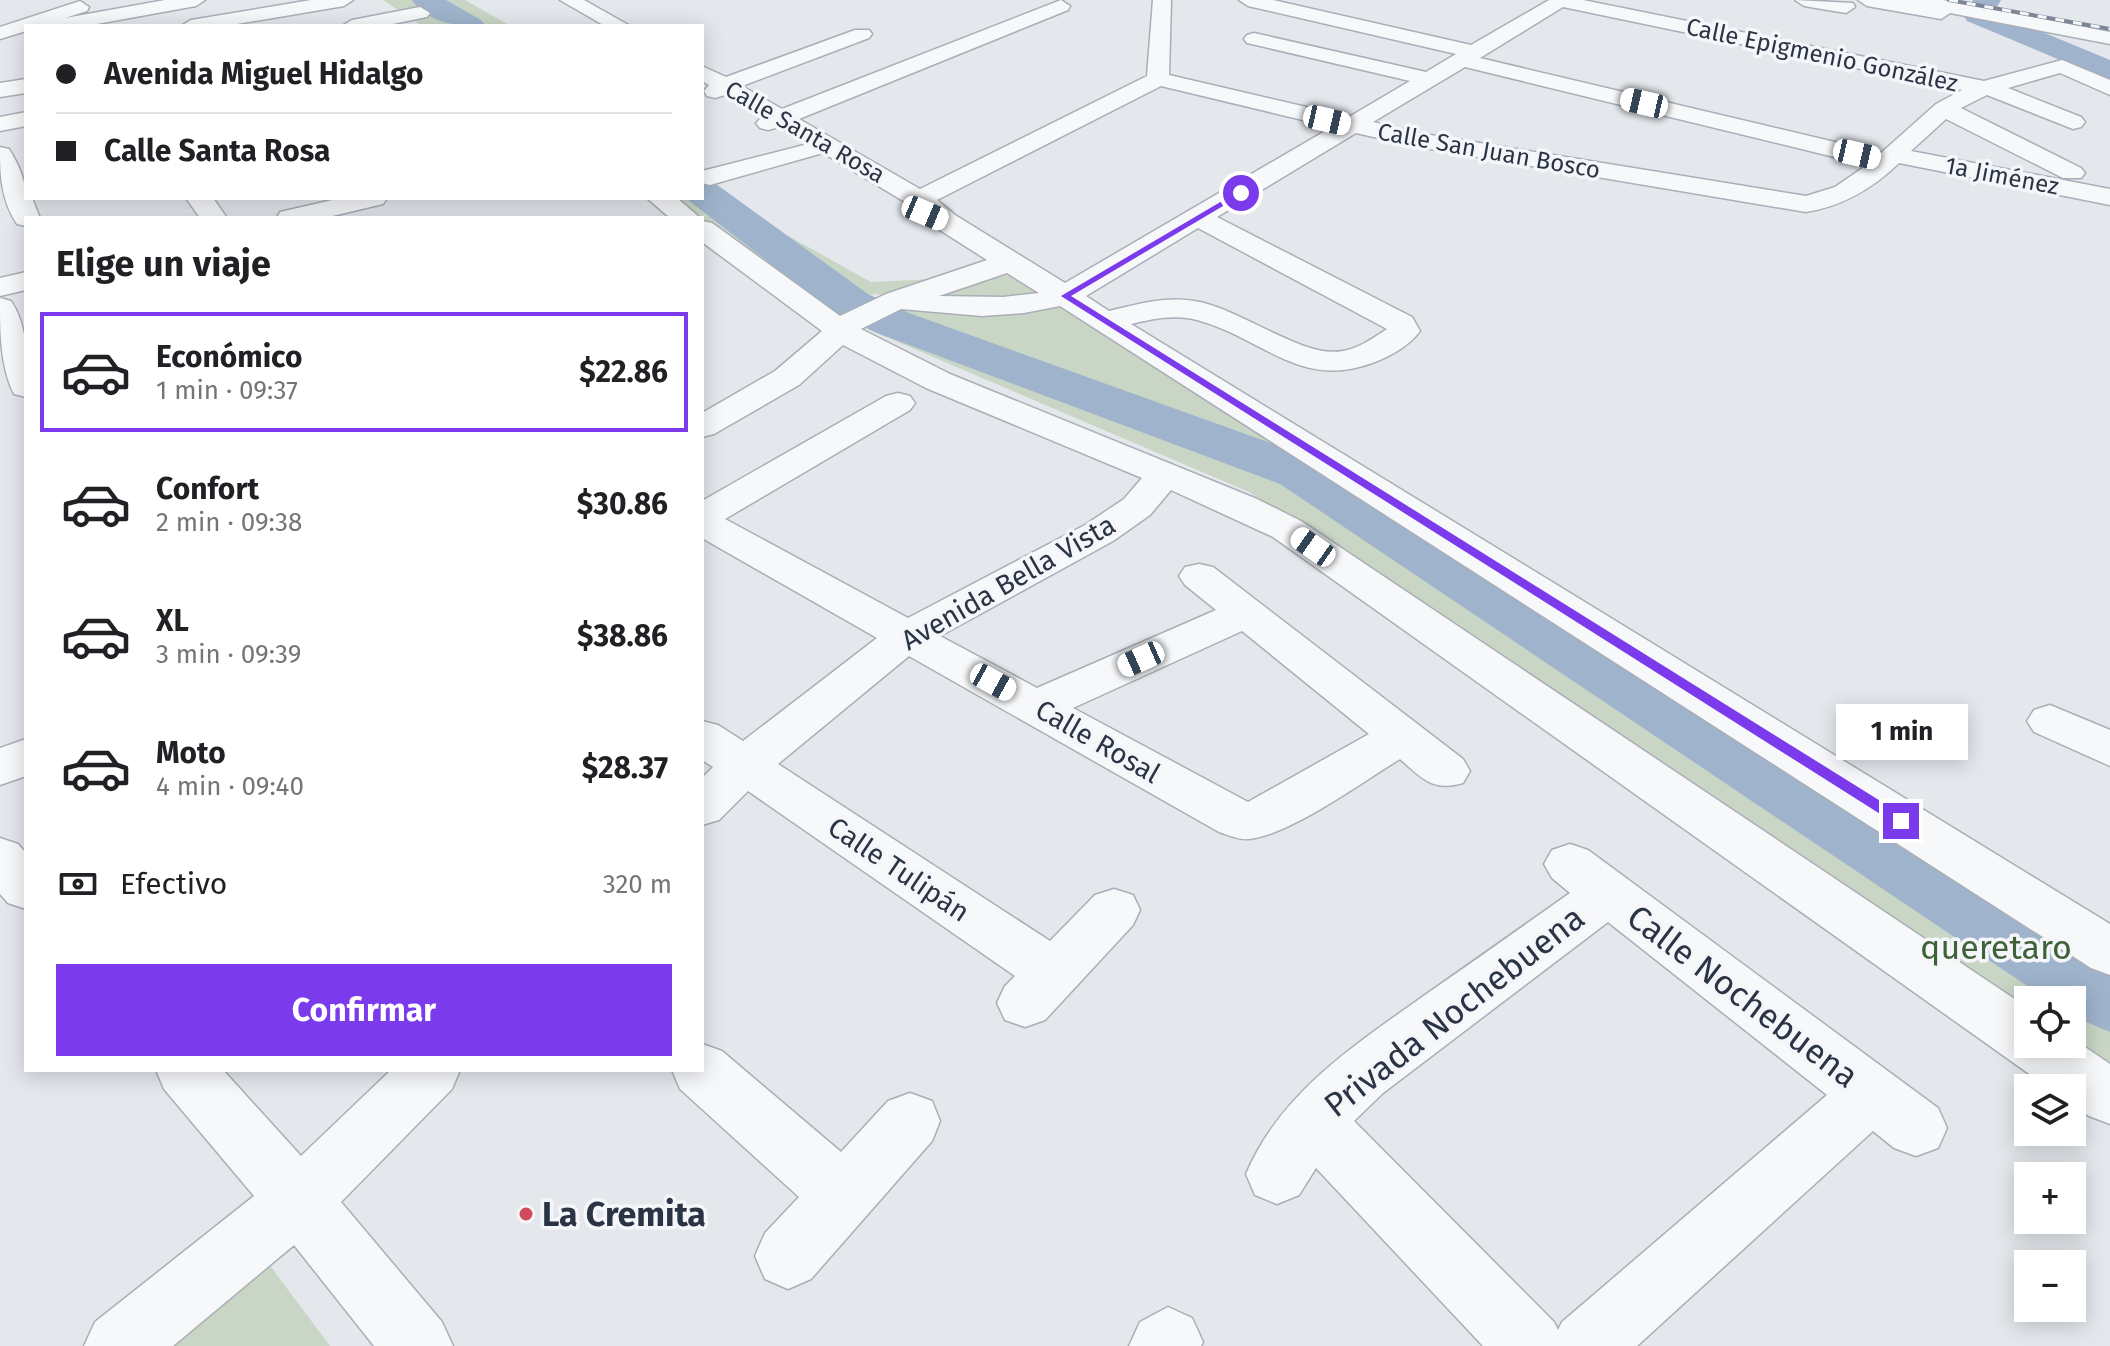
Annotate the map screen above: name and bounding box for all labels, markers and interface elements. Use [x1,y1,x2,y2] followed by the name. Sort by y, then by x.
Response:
[1684,13,1960,97] street label: Calle Epigmenio González
[104,56,424,92] text: Avenida Miguel Hidalgo
[720,75,890,189] street label: Calle Santa Rosa
[1618,86,1670,120] car
[1301,103,1353,137] car
[1376,118,1602,184] street label: Calle San Juan Bosco
[104,133,330,169] text: Calle Santa Rosa
[1831,137,1883,171] car
[1943,151,2061,201] street label: 1a Jiménez
[1223,175,1259,211] route start
[898,193,952,233] car
[56,242,271,286] text: Elige un viaje
[60,336,132,408] icon: car
[156,339,302,375] text: Económico
[579,354,668,390] text: $22.86
[156,375,298,406] text: 1 min · 09:37
[60,468,132,540] icon: car
[156,471,259,507] text: Confort
[577,486,668,522] text: $30.86
[156,507,302,538] text: 2 min · 09:38
[895,508,1121,657] street label: Avenida Bella Vista
[1286,523,1340,571] car
[60,600,132,672] icon: car
[156,603,189,639] text: XL
[577,618,668,654] text: $38.86
[1114,638,1168,680] car
[156,639,301,670] text: 3 min · 09:39
[966,660,1020,704] car
[1030,693,1166,790] street label: Calle Rosal
[1835,705,1967,761] callout: 1 min
[1871,716,1933,747] text: 1 min
[60,732,132,804] icon: car
[156,735,226,771] text: Moto
[582,750,668,786] text: $28.37
[156,771,304,802] text: 4 min · 09:40
[1883,803,1919,839] route end
[822,810,976,929] street label: Calle Tulipán
[56,862,100,906] icon: cash
[120,866,227,902] text: Efectivo
[603,869,672,900] text: 320 m
[1619,896,1866,1097] street label: Calle Nochebuena
[1316,897,1593,1126] street label: Privada Nochebuena
[1920,927,2072,968] park label: queretaro
[56,964,672,1056] button: Confirmar
[2014,986,2086,1322] map controls
[2014,986,2086,1058] button: locate
[2014,1074,2086,1146] button: layers
[2014,1162,2086,1234] button: +
[542,1194,706,1235] place label: La Cremita
[517,1205,535,1223] marker: La Cremita
[2014,1250,2086,1322] button: −

